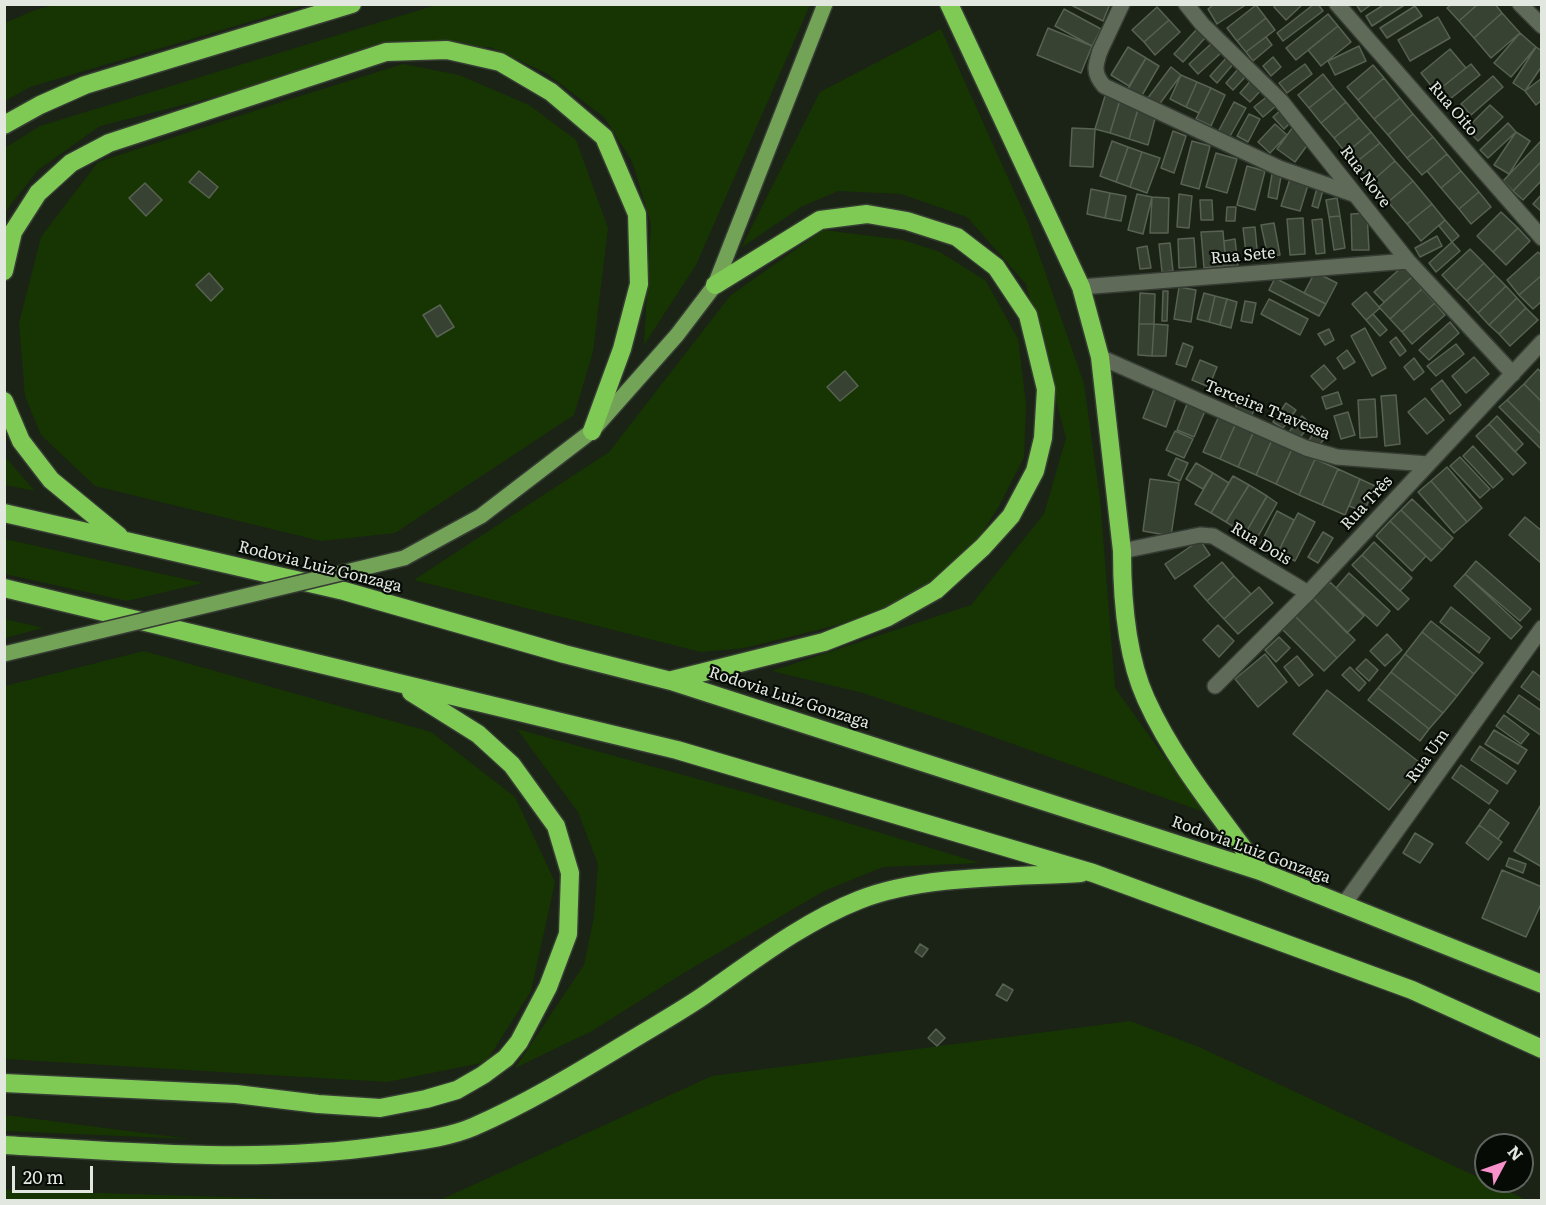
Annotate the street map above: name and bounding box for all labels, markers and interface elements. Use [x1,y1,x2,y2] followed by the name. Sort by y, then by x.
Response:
[1424,78,1482,140] street label: Rua Oito
[1336,143,1394,211] street label: Rua Nove
[1210,244,1276,268] street label: Rua Sete
[1201,376,1333,444] street label: Terceira Travessa
[1337,472,1397,534] street label: Rua Três
[1227,519,1295,569] street label: Rua Dois
[236,537,404,597] street label: Rodovia Luiz Gonzaga
[706,663,872,733] street label: Rodovia Luiz Gonzaga
[1403,726,1453,786] street label: Rua Um
[1169,812,1333,888] street label: Rodovia Luiz Gonzaga
[1474,1133,1534,1193] north arrow
[1503,1140,1530,1165] text: N
[15,1154,96,1192] scale bar
[23,1163,64,1190] text: 20 m

